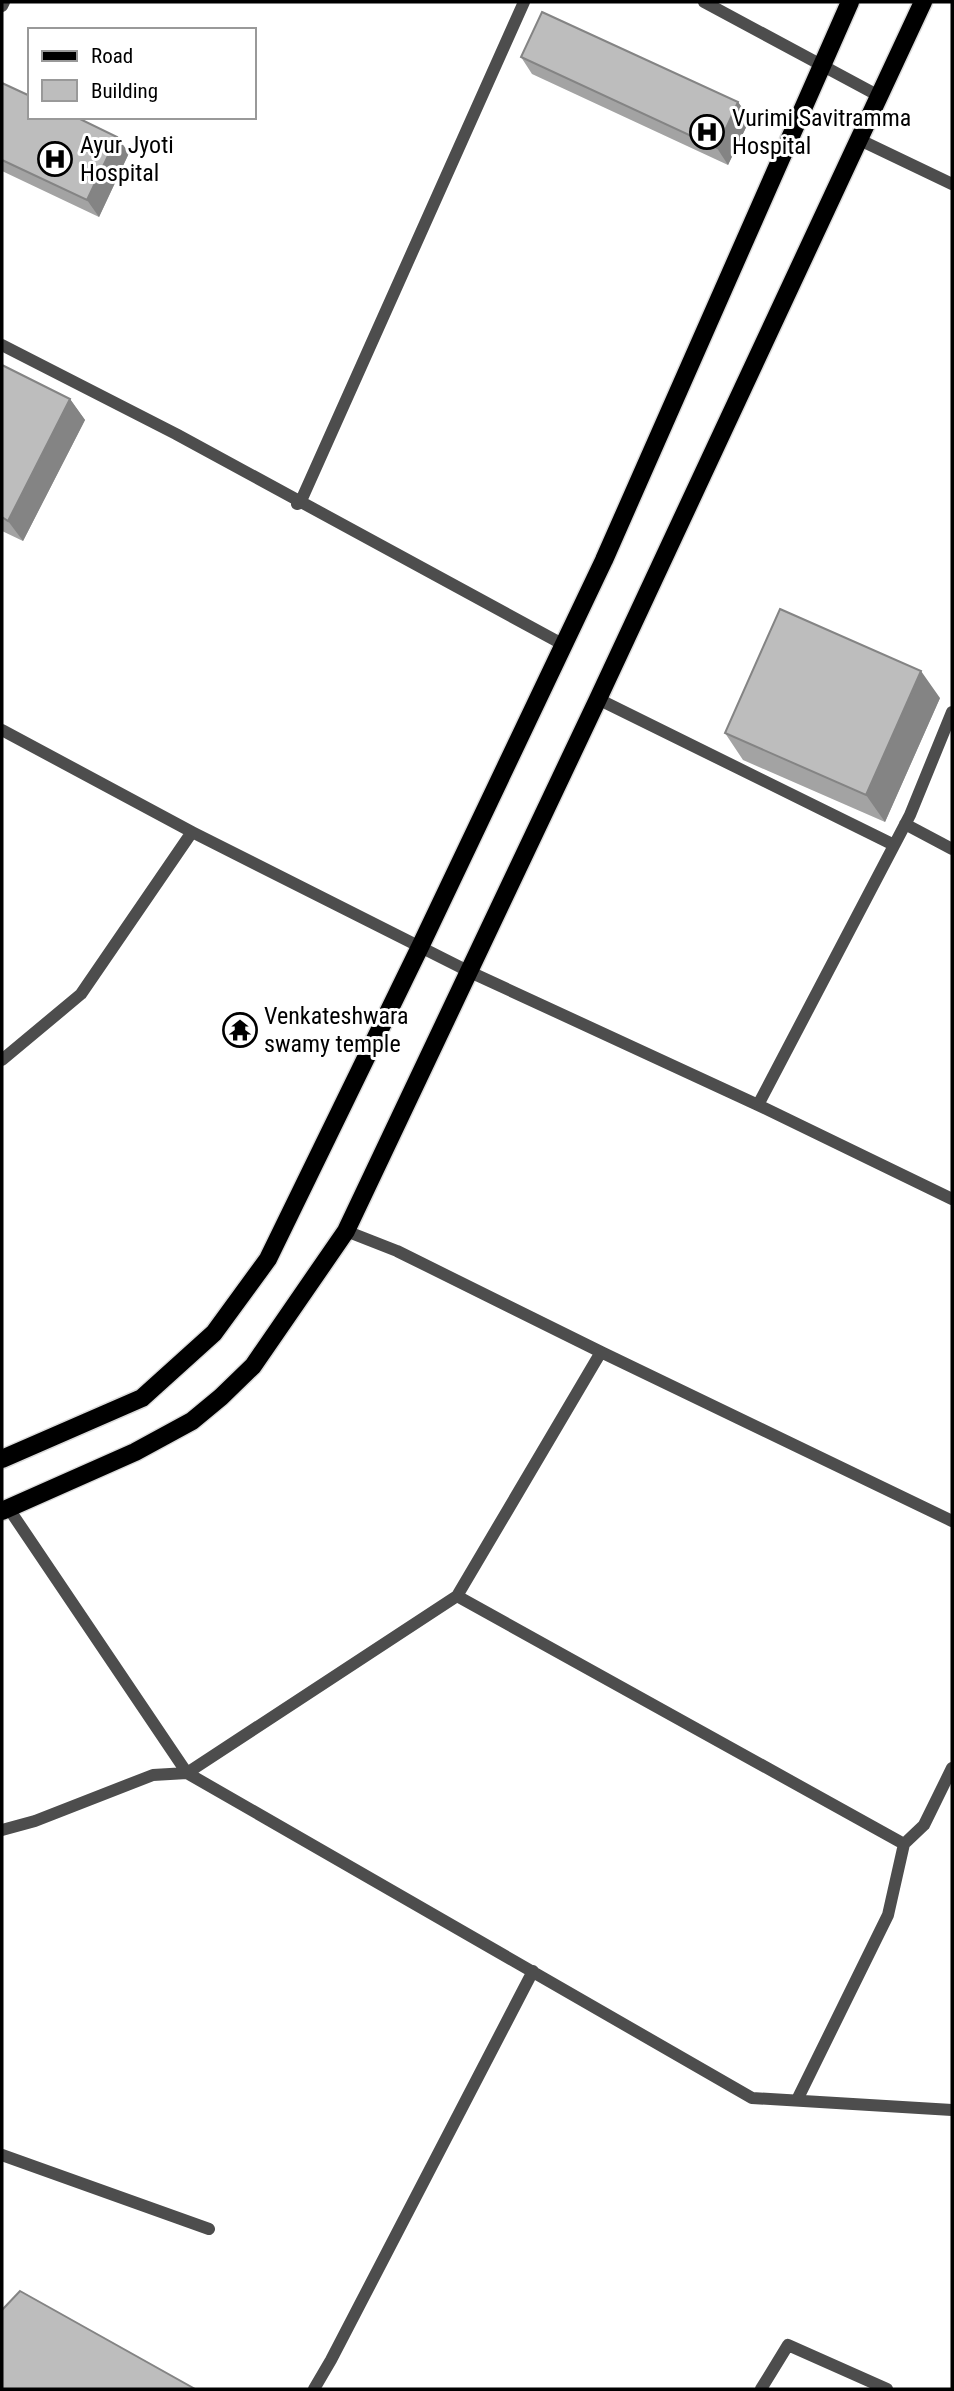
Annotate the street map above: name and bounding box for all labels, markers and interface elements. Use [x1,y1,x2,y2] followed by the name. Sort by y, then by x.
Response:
[28,28,256,119] legend
[91,44,133,68] text: Road
[91,79,158,103] text: Building
[732,104,911,160] place label: Vurimi Savitramma Hospital
[688,113,726,151] hospital icon: Vurimi Savitramma Hospital
[80,131,174,187] place label: Ayur Jyoti Hospital
[36,140,74,178] hospital icon: Ayur Jyoti Hospital
[264,1002,408,1058] place label: Venkateshwara swamy temple
[221,1011,259,1049] temple icon: Venkateshwara swamy temple

